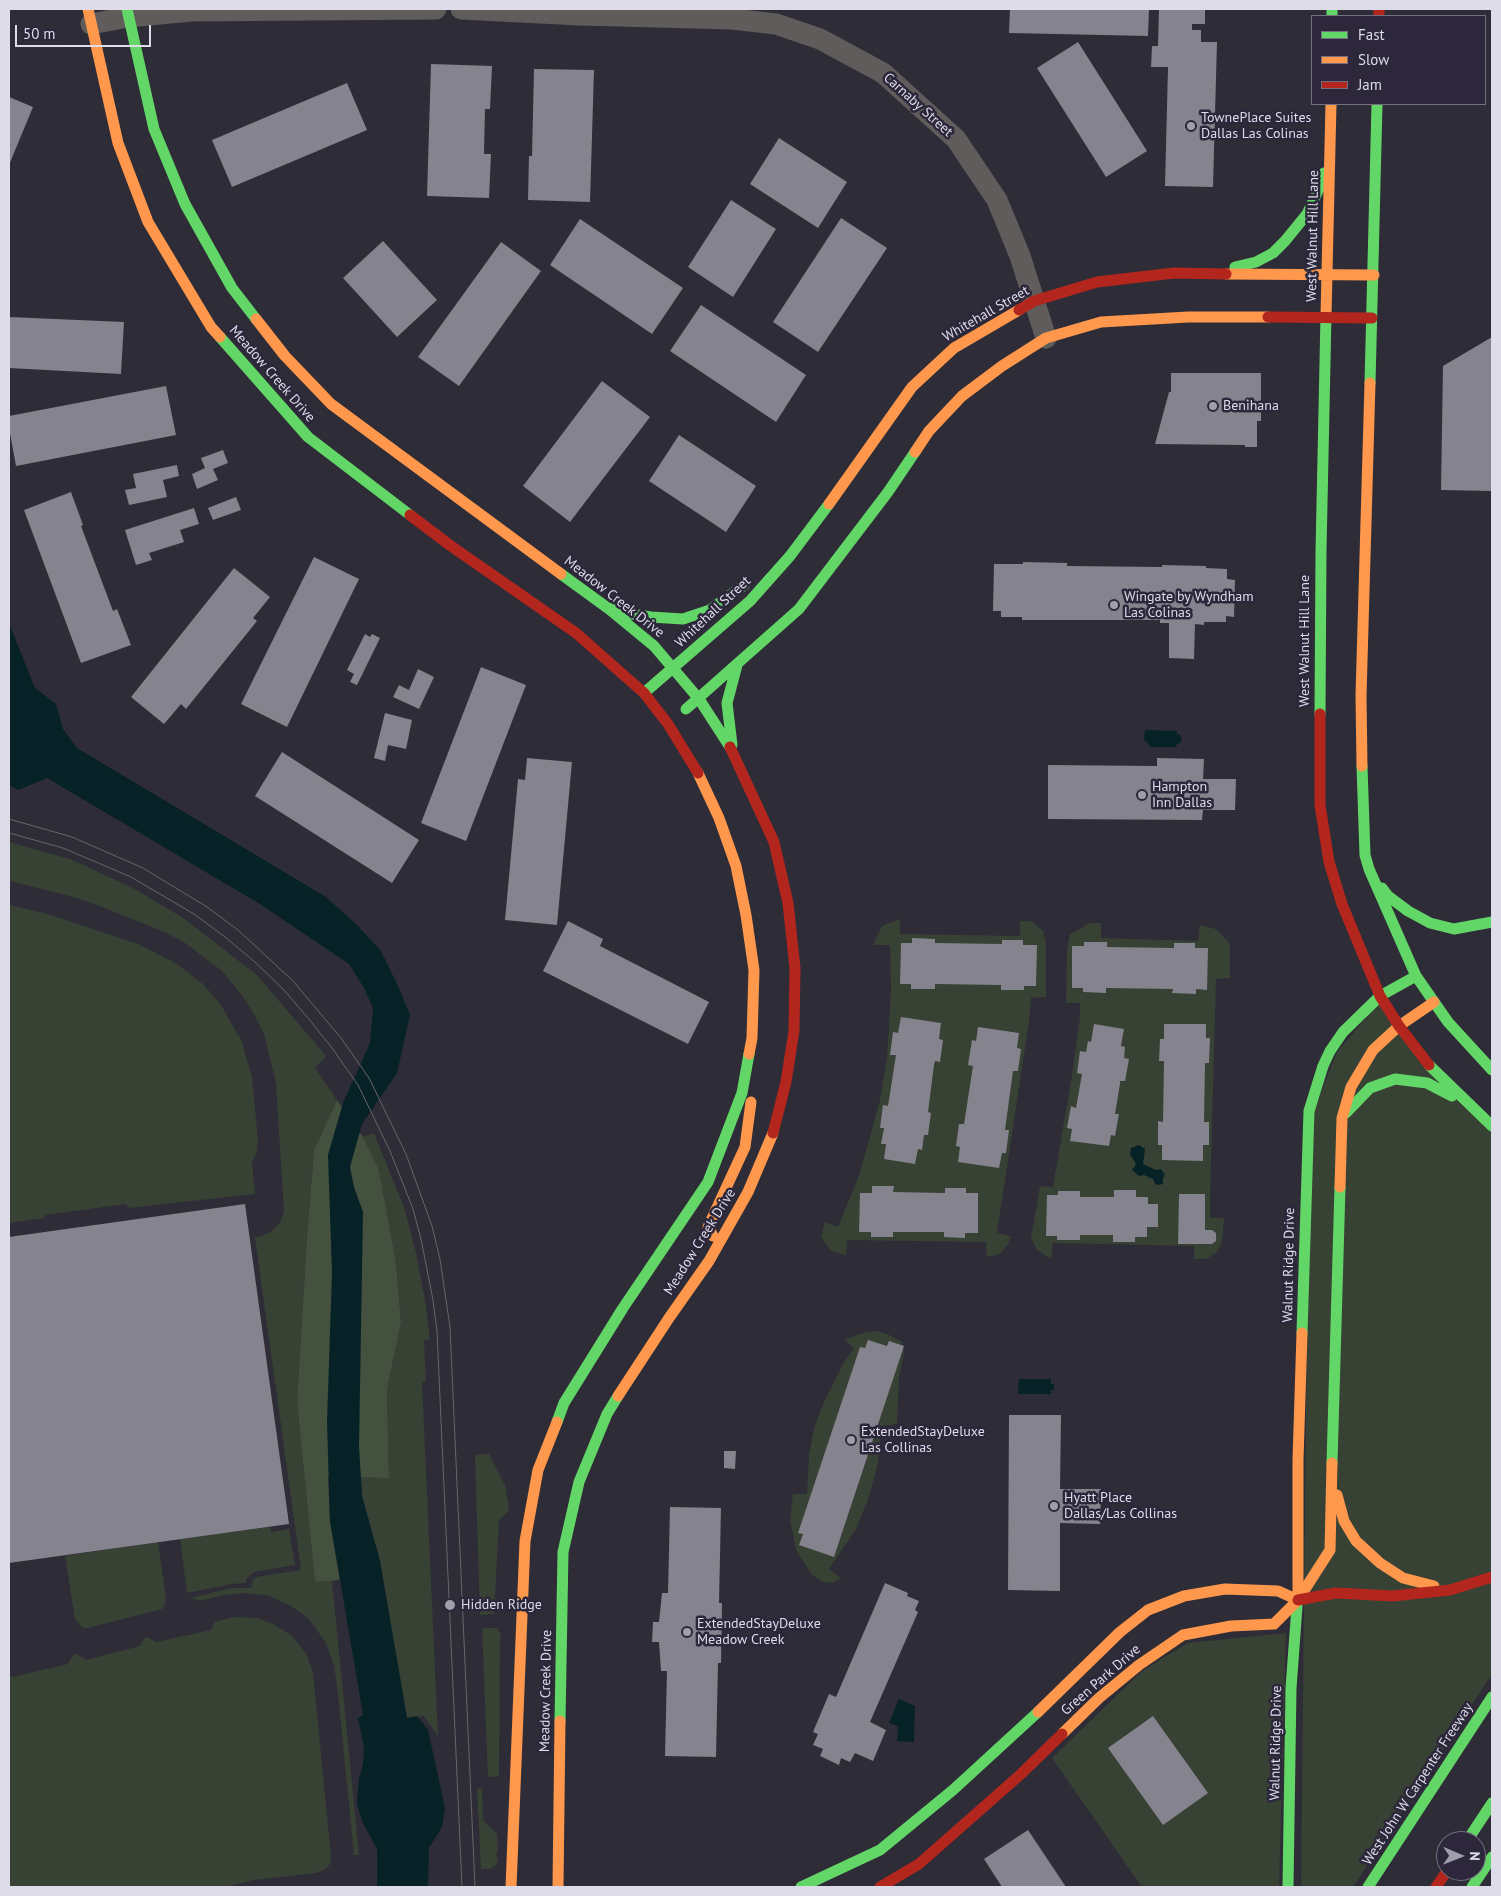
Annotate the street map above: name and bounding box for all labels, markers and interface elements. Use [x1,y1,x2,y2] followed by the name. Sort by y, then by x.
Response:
[18,15,154,47] scale bar
[1311,15,1486,105] legend
[23,24,56,43] text: 50 m
[1358,25,1385,44] text: Fast
[1358,50,1389,69] text: Slow
[880,69,956,141] street label: Carnaby Street
[1358,75,1382,94] text: Jam
[1201,110,1311,142] place label: TownePlace Suites Dallas Las Colinas
[1185,120,1197,132] marker: TownePlace Suites Dallas Las Colinas
[1303,170,1323,302] street label: West Walnut Hill Lane
[940,282,1032,346] street label: Whitehall Street
[225,322,319,426] street label: Meadow Creek Drive
[1223,398,1279,414] place label: Benihana
[1207,400,1219,412] marker: Benihana
[561,553,667,641] street label: Meadow Creek Drive
[672,573,754,651] street label: Whitehall Street
[1297,575,1313,707] street label: West Walnut Hill Lane
[1124,589,1254,622] place label: Wingate by Wyndham Las Colinas
[1108,599,1120,611] marker: Wingate by Wyndham Las Colinas
[1152,779,1212,812] place label: Hampton Inn Dallas
[1136,789,1148,801] marker: Hampton Inn Dallas
[660,1186,740,1298] street label: Meadow Creek Drive
[1280,1207,1298,1323] street label: Walnut Ridge Drive
[861,1424,985,1456] place label: ExtendedStayDeluxe Las Collinas
[845,1434,857,1446] marker: ExtendedStayDeluxe Las Collinas
[1064,1490,1177,1522] place label: Hyatt Place Dallas/Las Collinas
[1048,1500,1060,1512] marker: Hyatt Place Dallas/Las Collinas
[461,1597,542,1613] place label: Hidden Ridge
[443,1598,457,1612] marker: Hidden Ridge
[697,1616,821,1648] place label: ExtendedStayDeluxe Meadow Creek
[681,1626,693,1638] marker: ExtendedStayDeluxe Meadow Creek
[537,1630,555,1752] street label: Meadow Creek Drive
[1058,1641,1144,1719] street label: Green Park Drive
[1267,1685,1285,1801] street label: Walnut Ridge Drive
[1359,1700,1477,1868] street label: West John W Carpenter Freeway
[1436,1831,1486,1881] north arrow
[1466,1851,1484,1861] text: N

